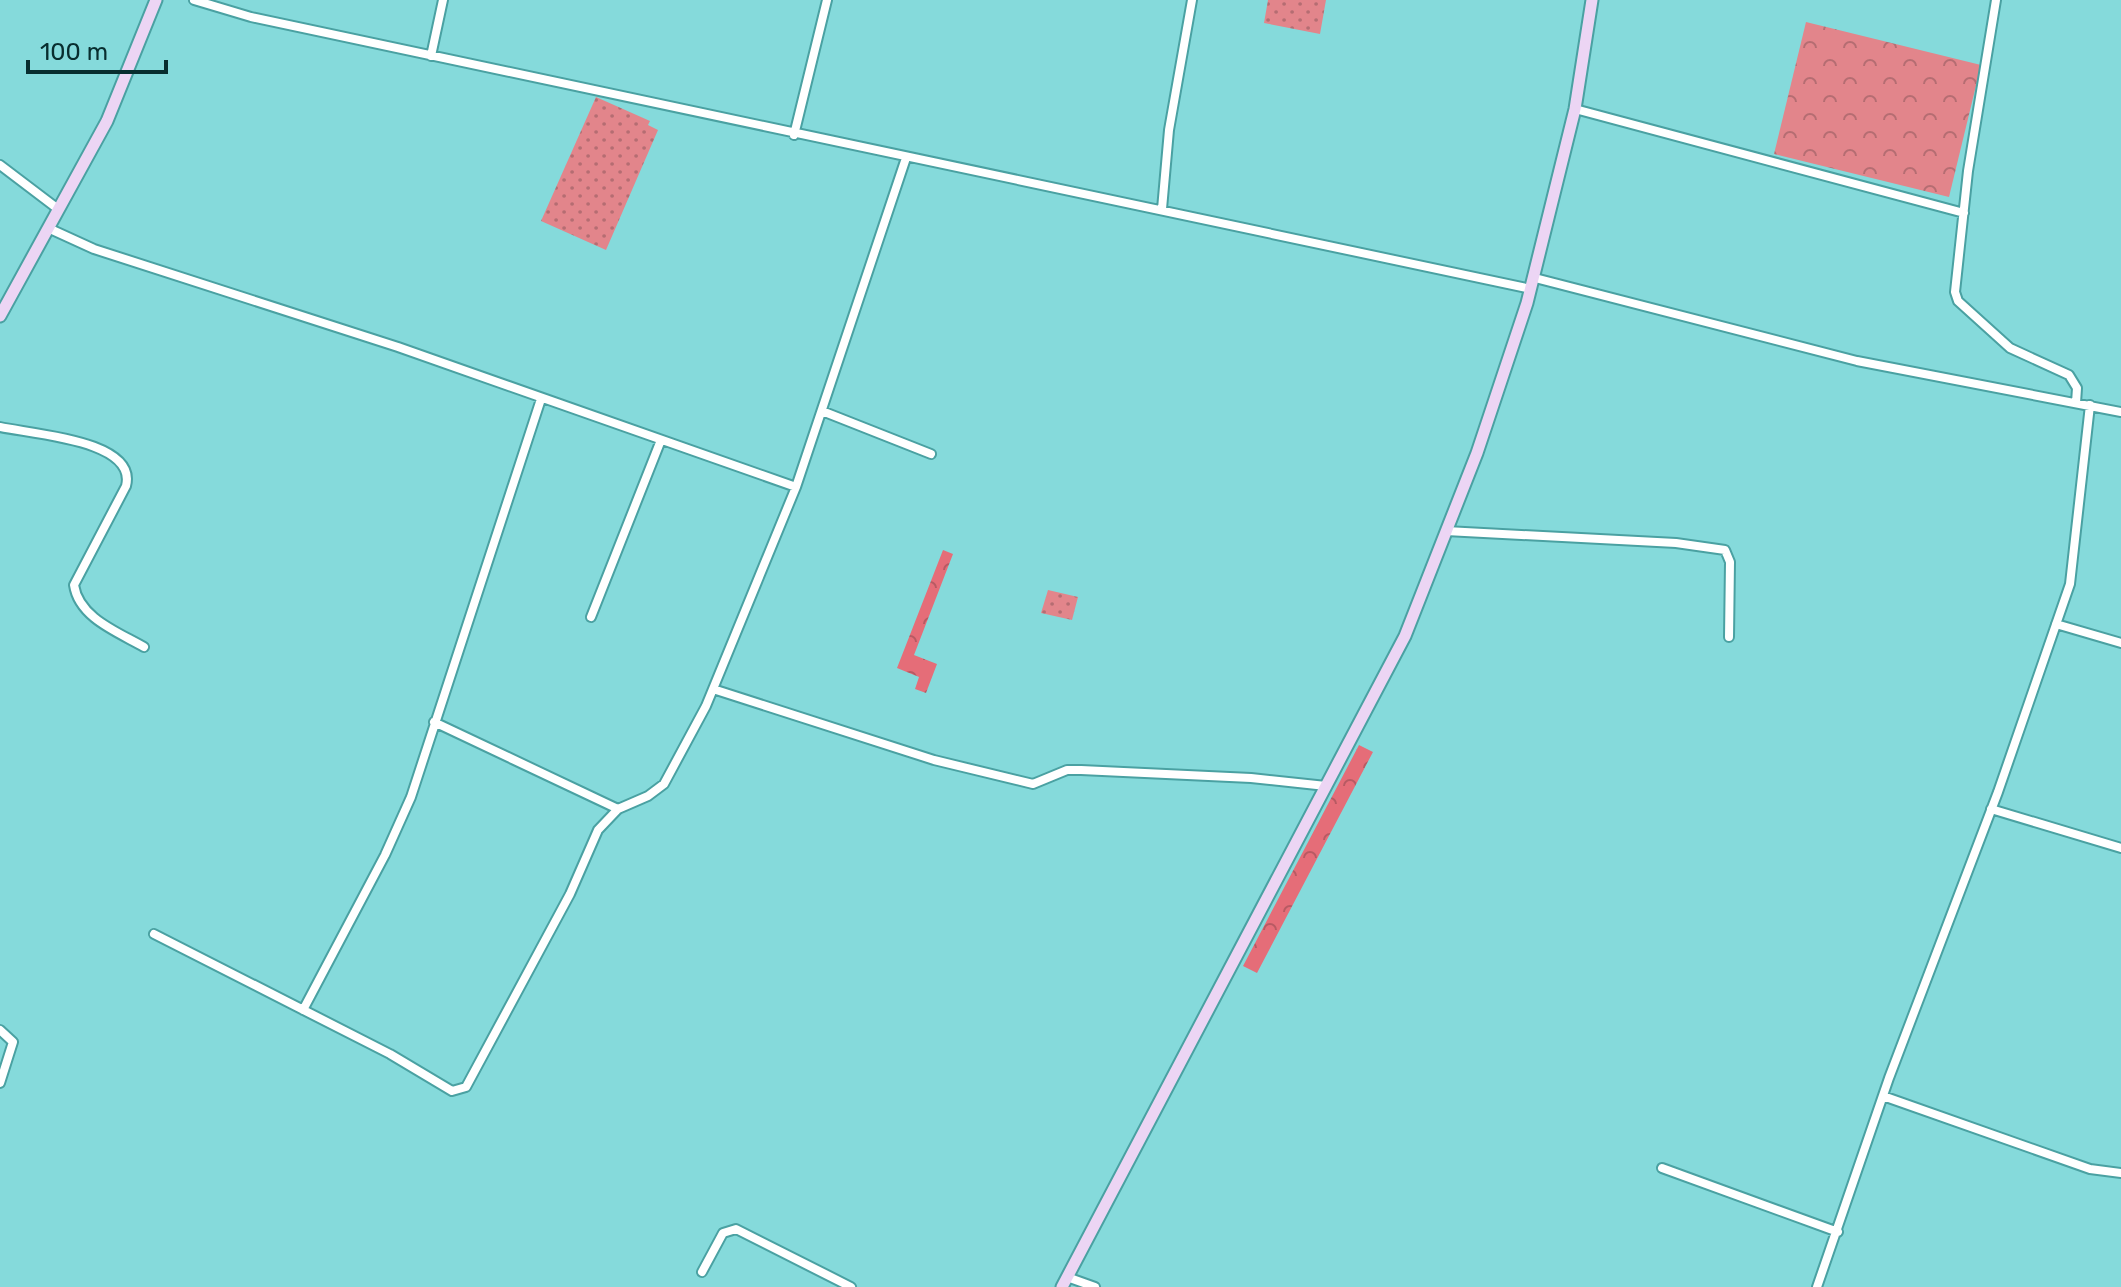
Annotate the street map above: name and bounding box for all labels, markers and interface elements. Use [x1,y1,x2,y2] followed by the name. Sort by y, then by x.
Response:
[28,24,166,74] scale bar
[40,38,108,66] text: 100 m

